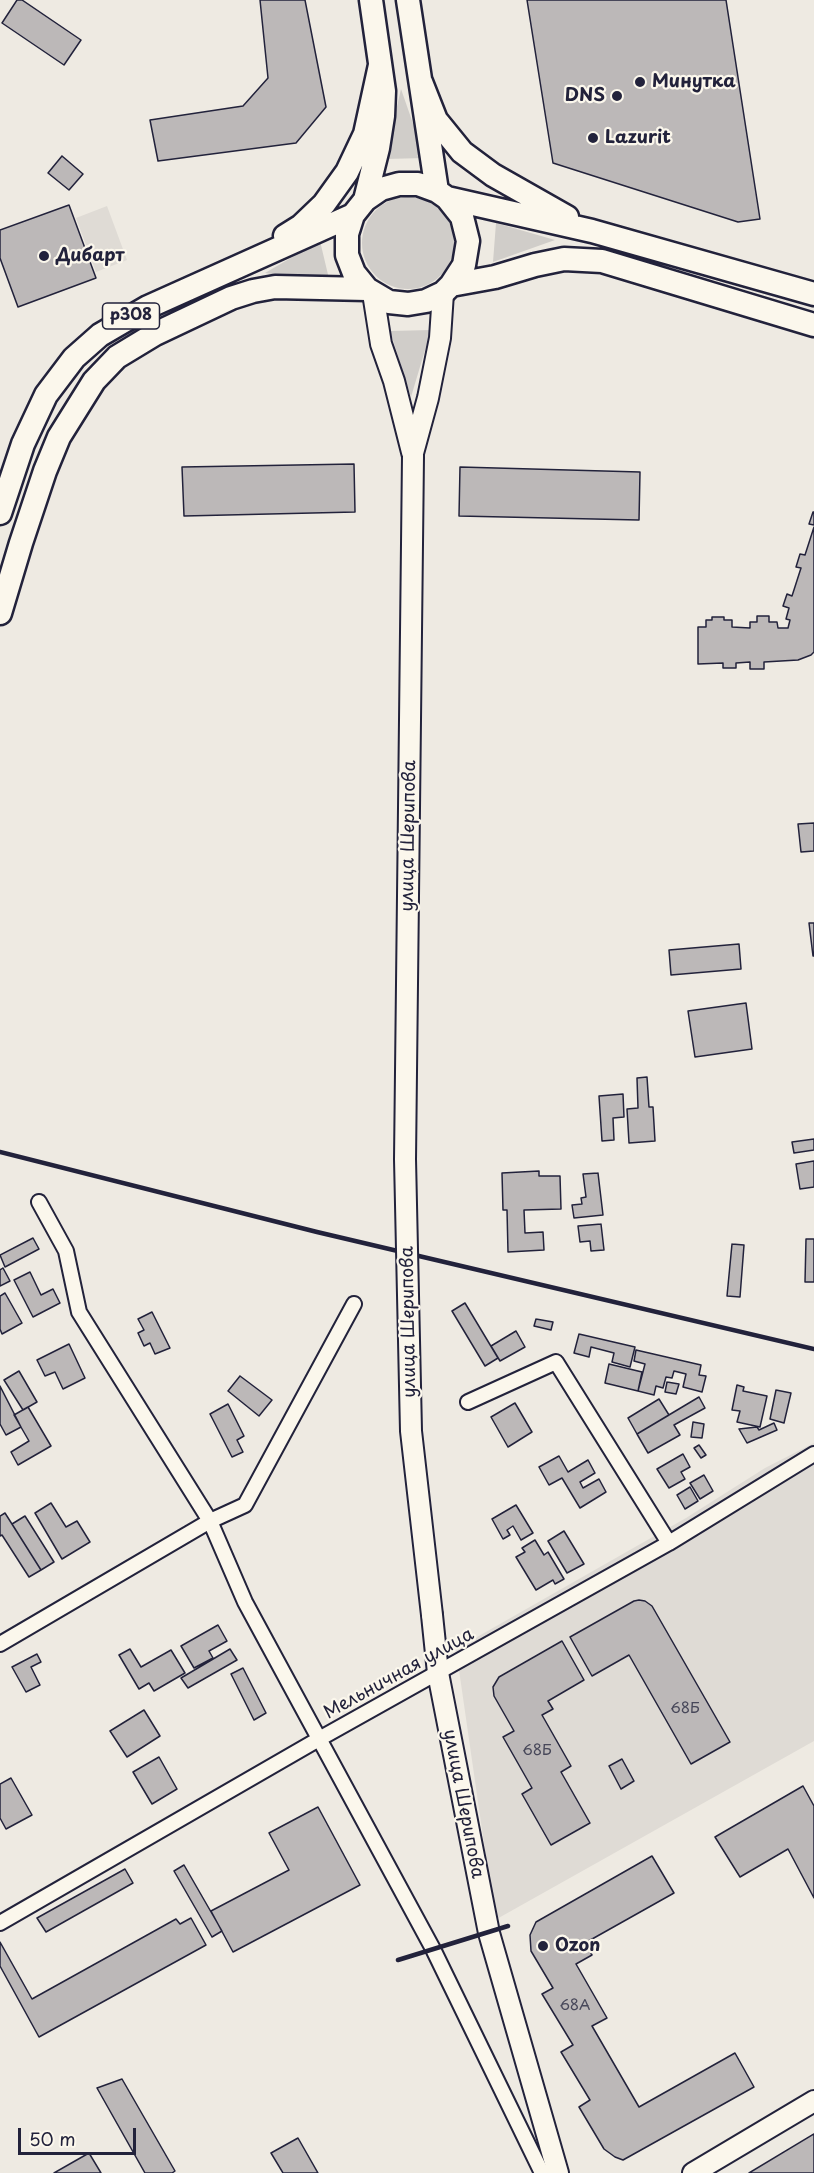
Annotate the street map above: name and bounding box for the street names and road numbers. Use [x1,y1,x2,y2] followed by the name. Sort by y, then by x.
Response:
[102,303,160,329] road number: p308
[397,760,421,912] street label: улица Шерипова
[397,1246,421,1398] street label: улица Шерипова
[320,1624,478,1724] street label: Мельничная улица
[438,1728,488,1880] street label: улица Шерипова

